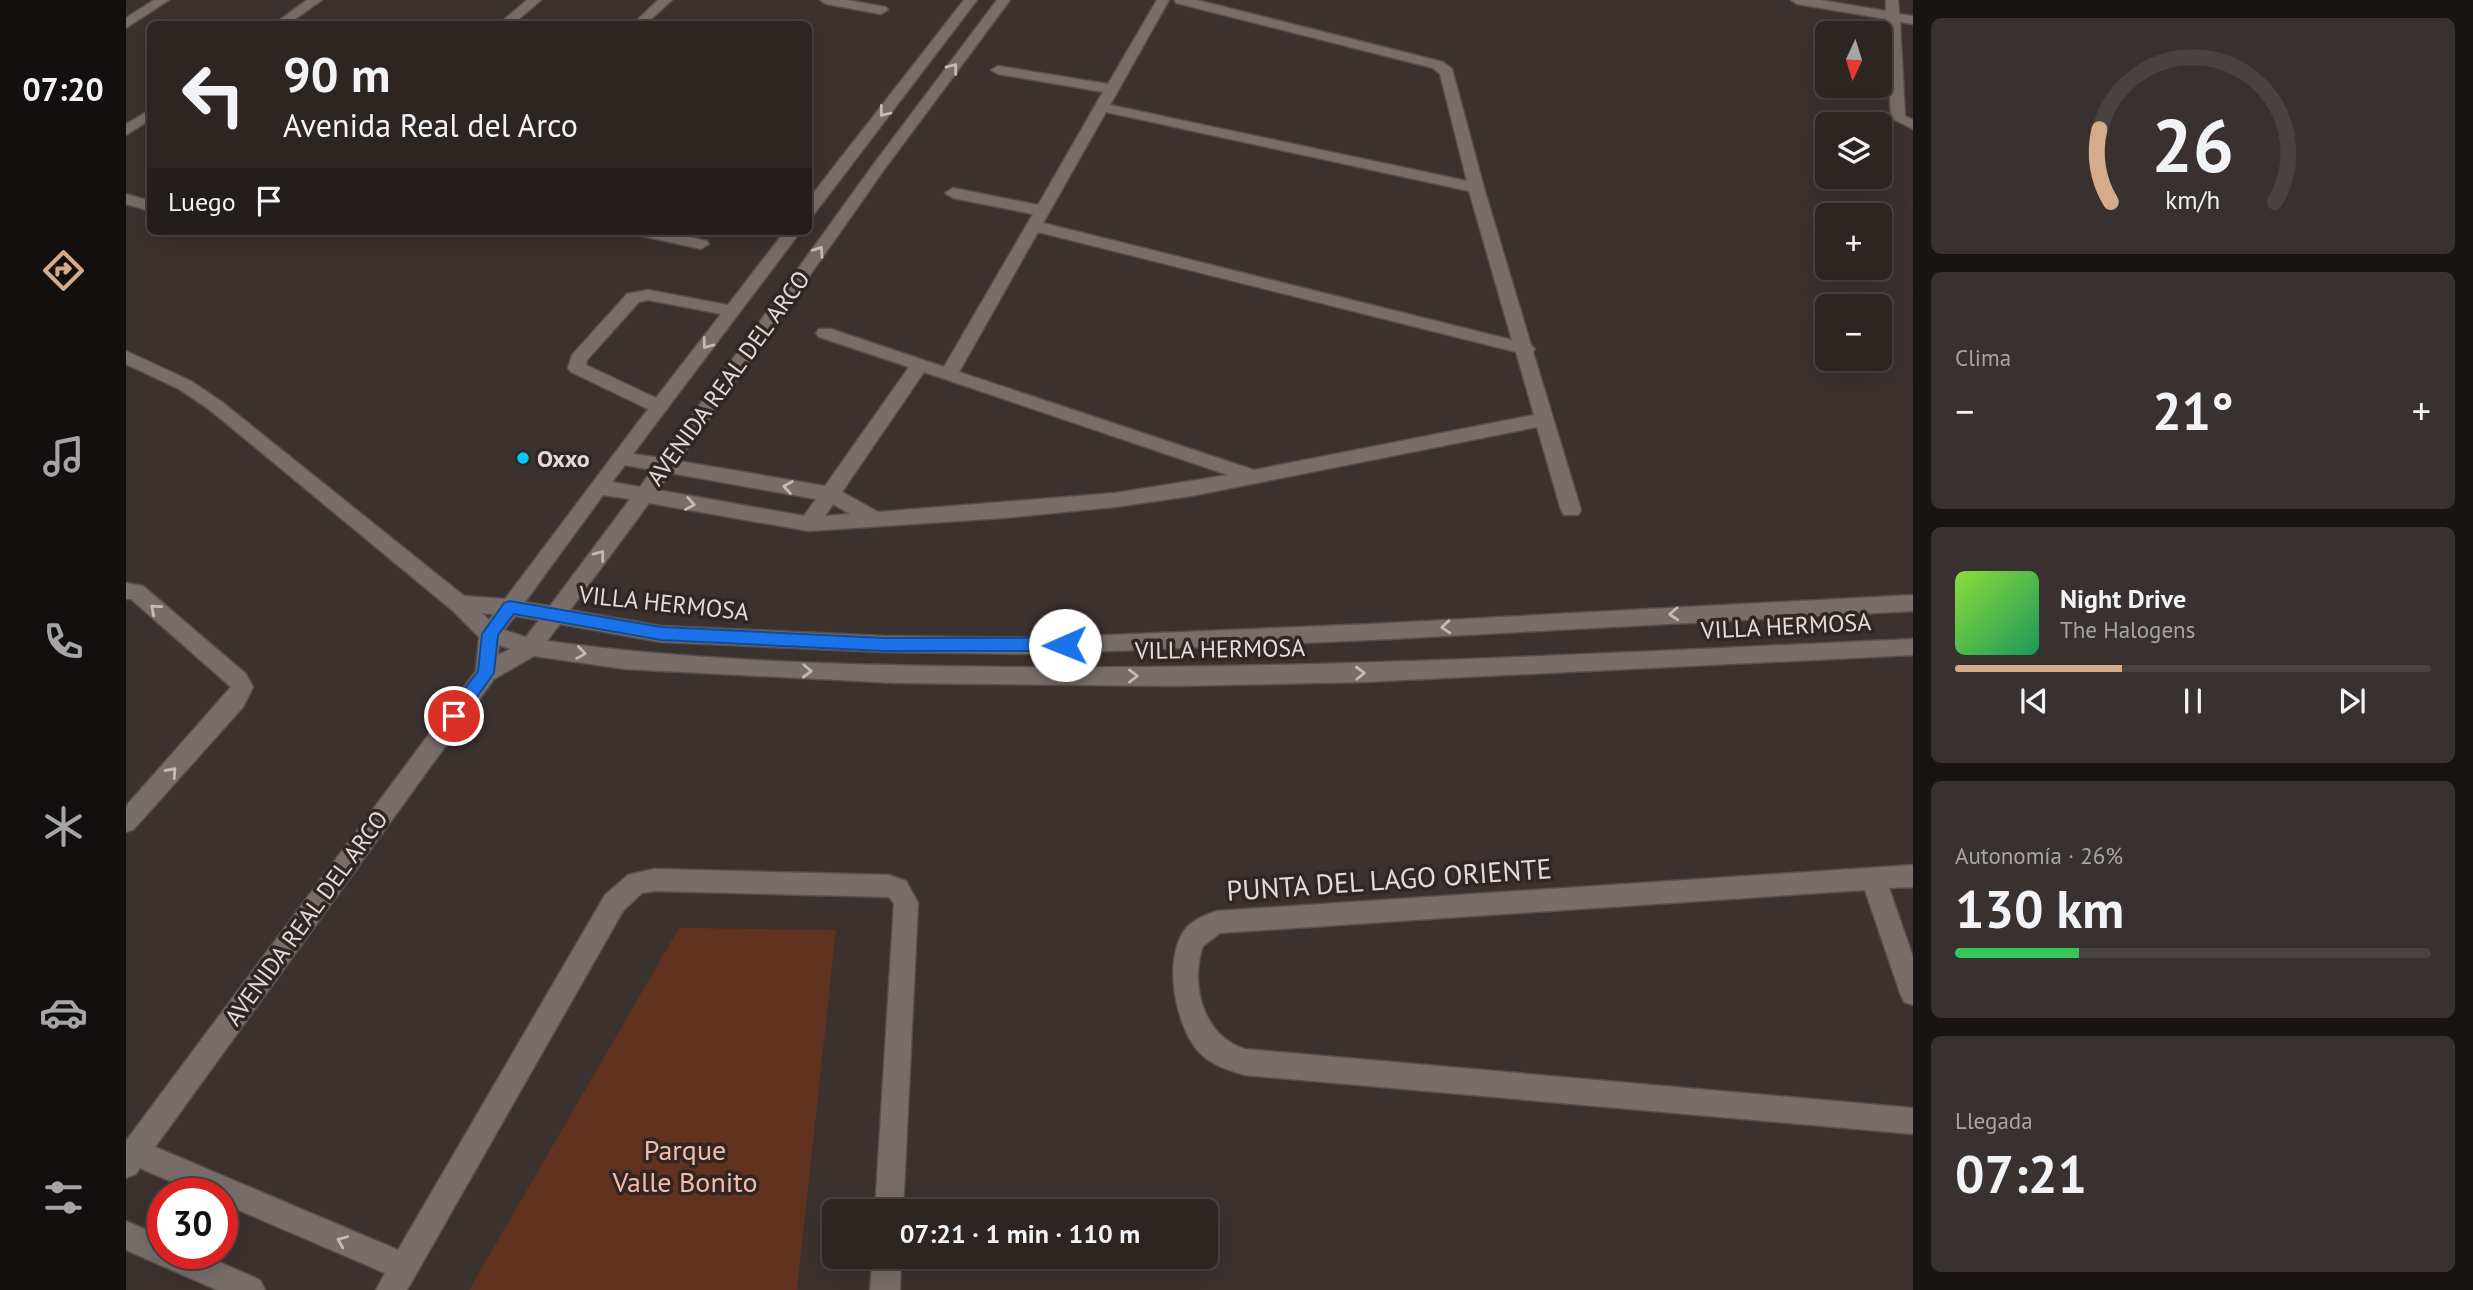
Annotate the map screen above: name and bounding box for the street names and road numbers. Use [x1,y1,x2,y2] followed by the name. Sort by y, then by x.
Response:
[639,264,817,492] street label: AVENIDA REAL DEL ARCO
[577,579,750,627] street label: VILLA HERMOSA
[1699,606,1872,646] street label: VILLA HERMOSA
[1133,632,1306,666] street label: VILLA HERMOSA
[217,804,395,1032] street label: AVENIDA REAL DEL ARCO
[1225,849,1553,909] street label: PUNTA DEL LAGO ORIENTE

